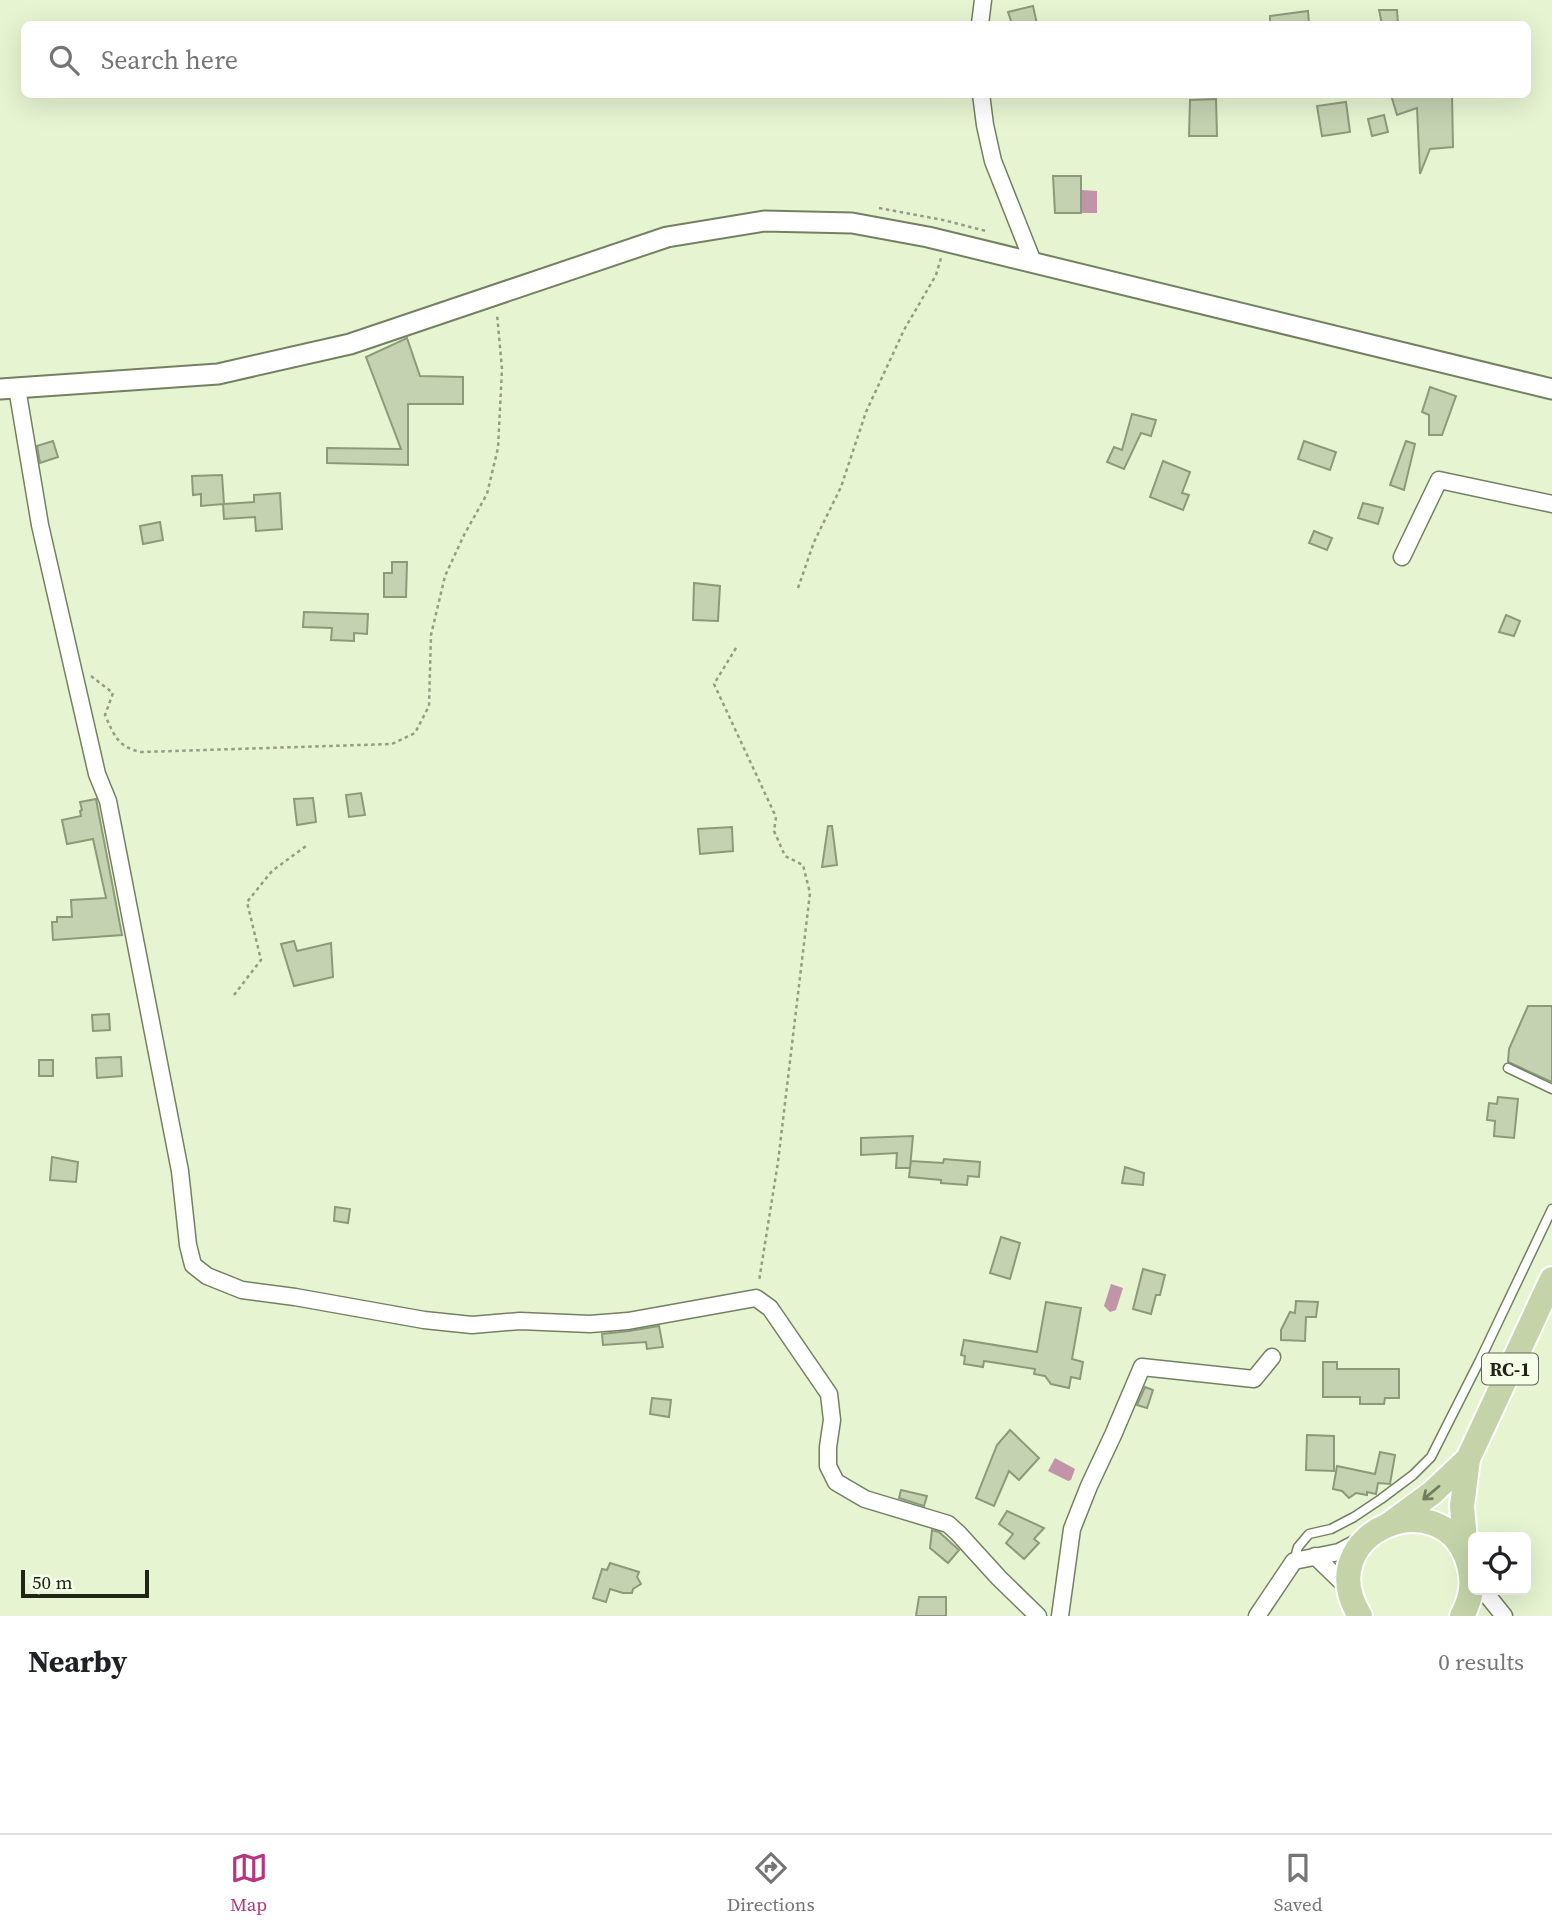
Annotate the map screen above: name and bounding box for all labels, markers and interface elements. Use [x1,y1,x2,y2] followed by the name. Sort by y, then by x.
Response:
[21,21,1531,98] search box
[45,41,83,79] icon: search
[101,42,238,78] text: Search here
[1482,1354,1538,1385] road number: RC-1
[1422,1485,1440,1501] one-way arrow
[1468,1532,1531,1595] map controls
[1468,1532,1531,1595] button: locate
[21,1567,149,1599] scale bar
[32,1569,73,1595] text: 50 m
[28,1641,127,1682] text: Nearby
[1438,1646,1524,1678] text: 0 results
[230,1849,268,1917] tab: Map
[727,1849,815,1917] tab: Directions
[1274,1849,1322,1917] tab: Saved

